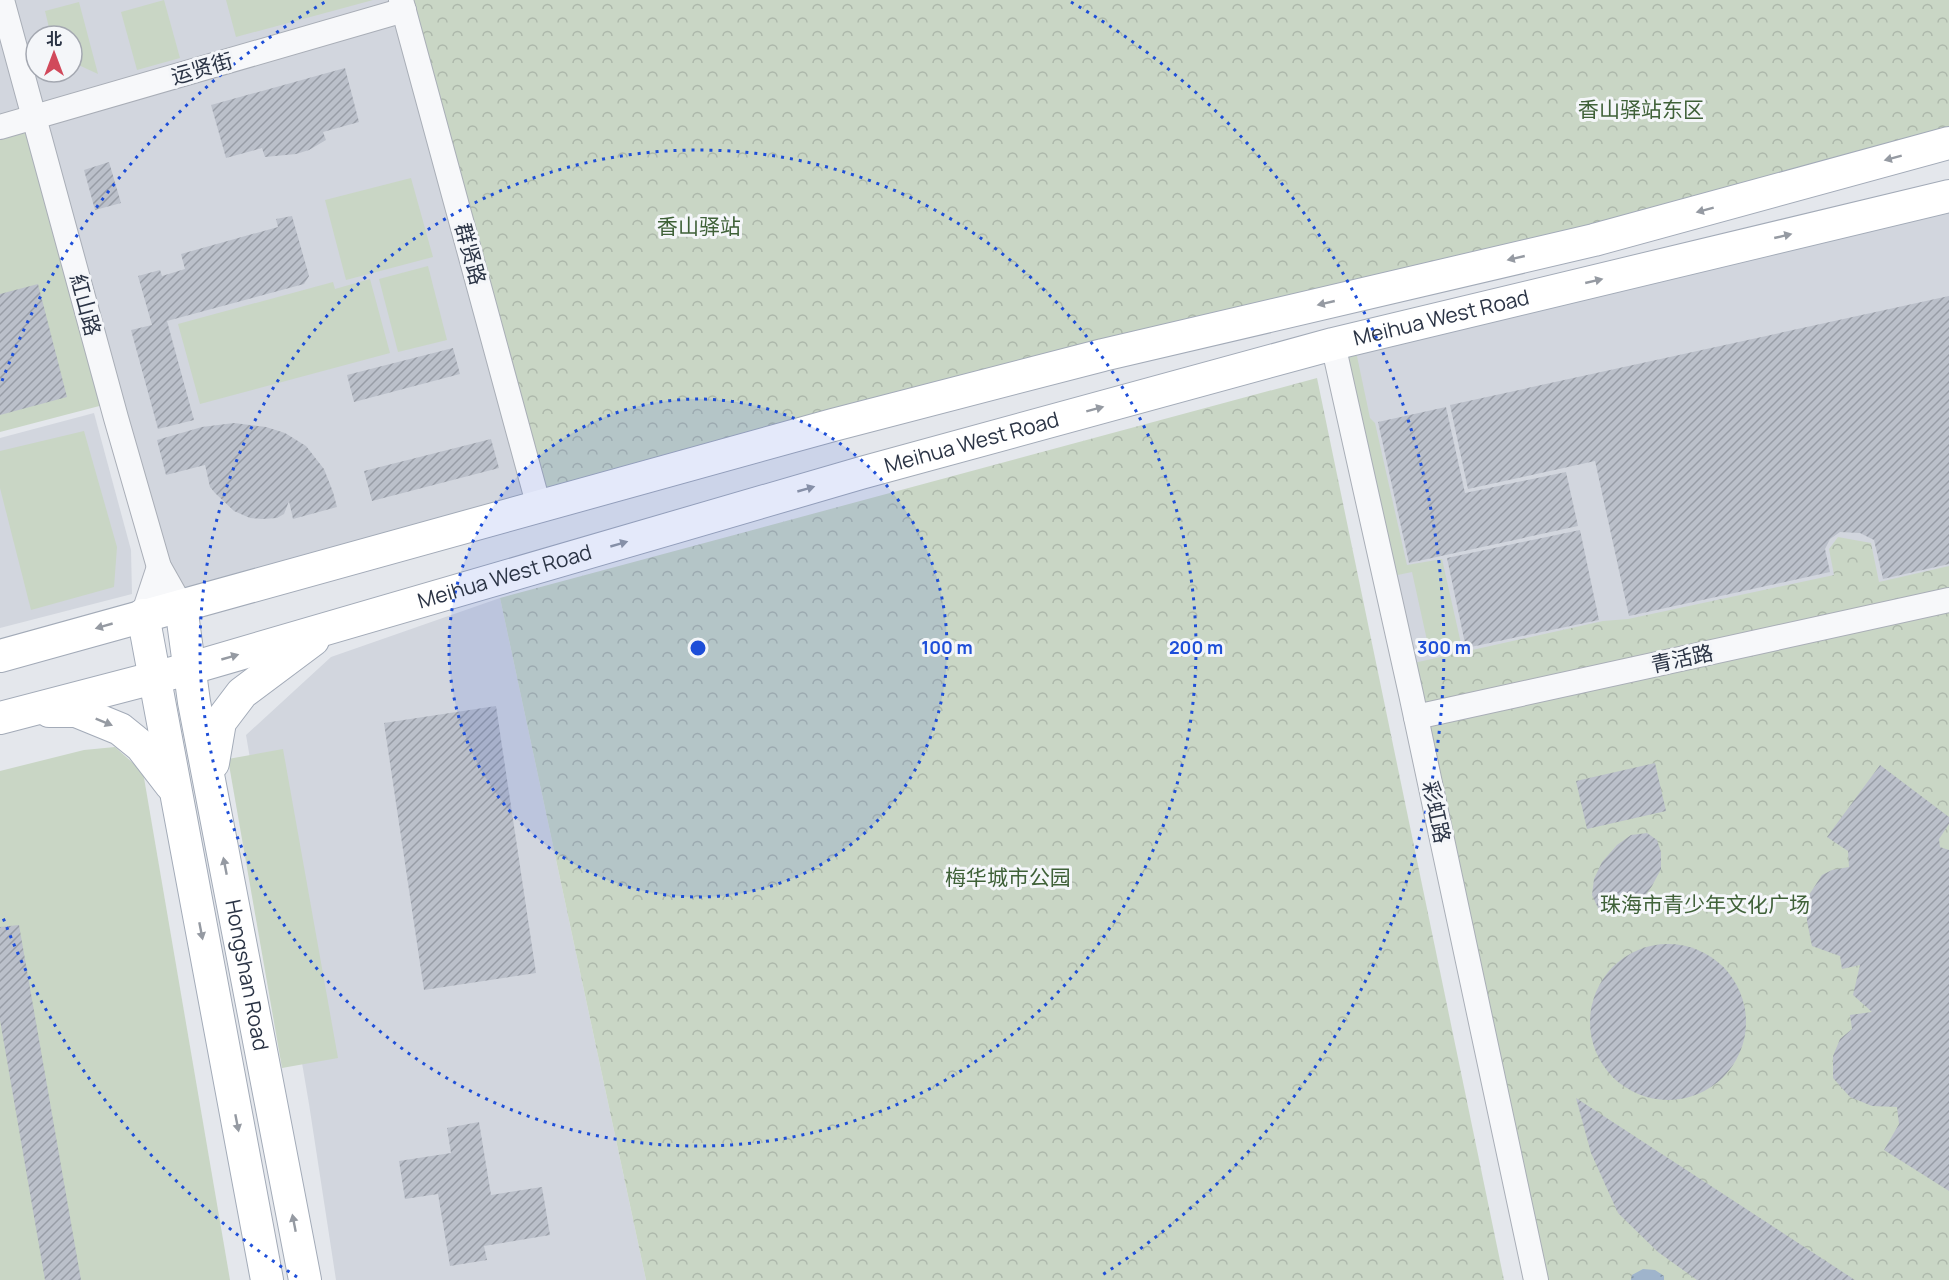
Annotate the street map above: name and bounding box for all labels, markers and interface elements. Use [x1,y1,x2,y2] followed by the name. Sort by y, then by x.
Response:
[24,24,84,84] north arrow
[46,28,62,50] text: 北
[168,46,236,90] street label: 运贤街
[1578,95,1704,123] park label: 香山驿站东区
[1883,154,1901,163] one-way arrow
[1695,205,1714,215] one-way arrow
[657,212,741,240] park label: 香山驿站
[449,220,493,288] street label: 群贤路
[1774,230,1792,240] one-way arrow
[1506,254,1525,264] one-way arrow
[64,271,108,339] street label: 紅山路
[1584,276,1603,285] one-way arrow
[1350,282,1532,352] street label: Meihua West Road
[1317,298,1335,308] one-way arrow
[1086,403,1104,413] one-way arrow
[881,405,1062,479] street label: Meihua West Road
[797,484,815,493] one-way arrow
[414,537,595,614] street label: Meihua West Road
[610,539,628,548] one-way arrow
[95,622,113,631] one-way arrow
[921,635,973,659] text: 100 m
[1169,635,1223,659] text: 200 m
[1417,635,1471,659] text: 300 m
[688,638,708,658] centre of rings
[1648,638,1716,678] street label: 青活路
[221,652,239,661] one-way arrow
[95,718,113,727] one-way arrow
[1417,778,1457,846] street label: 彩虹路
[220,856,229,875] one-way arrow
[945,863,1071,891] park label: 梅华城市公园
[1600,890,1810,918] park label: 珠海市青少年文化广场
[219,897,276,1053] street label: Hongshan Road
[197,922,206,941] one-way arrow
[233,1113,242,1132] one-way arrow
[289,1213,298,1232] one-way arrow

